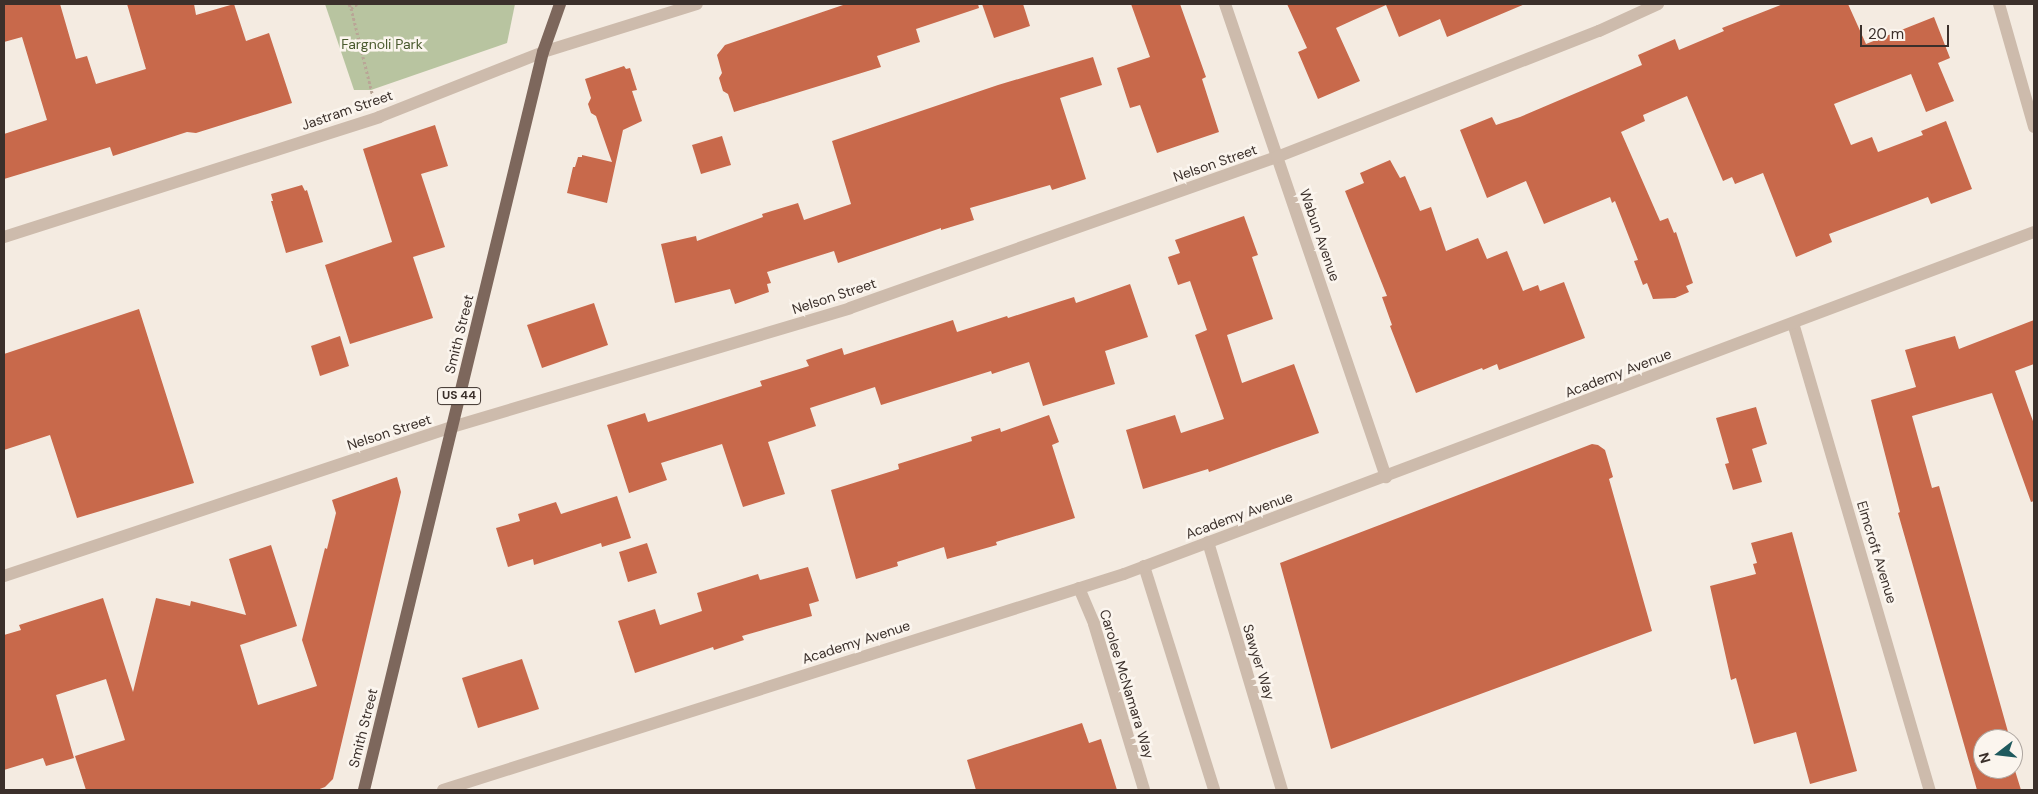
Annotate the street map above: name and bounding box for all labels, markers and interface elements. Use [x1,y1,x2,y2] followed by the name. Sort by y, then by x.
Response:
[1863,15,1952,47] scale bar
[1868,24,1904,44] text: 20 m
[341,36,423,52] park label: Fargnoli Park
[299,87,395,133] street label: Jastram Street
[1171,141,1259,185] street label: Nelson Street
[1296,187,1344,283] street label: Wabun Avenue
[790,274,878,318] street label: Nelson Street
[441,293,477,375] street label: Smith Street
[1562,345,1674,401] street label: Academy Avenue
[436,386,482,406] road number: US 44
[345,410,433,454] street label: Nelson Street
[1183,488,1295,542] street label: Academy Avenue
[1853,499,1901,605] street label: Elmcroft Avenue
[1096,607,1158,761] street label: Carolee McNamara Way
[800,617,912,667] street label: Academy Avenue
[1240,622,1278,702] street label: Sawyer Way
[345,687,381,769] street label: Smith Street
[1973,729,2023,779] north arrow
[1974,750,1995,765] text: N

